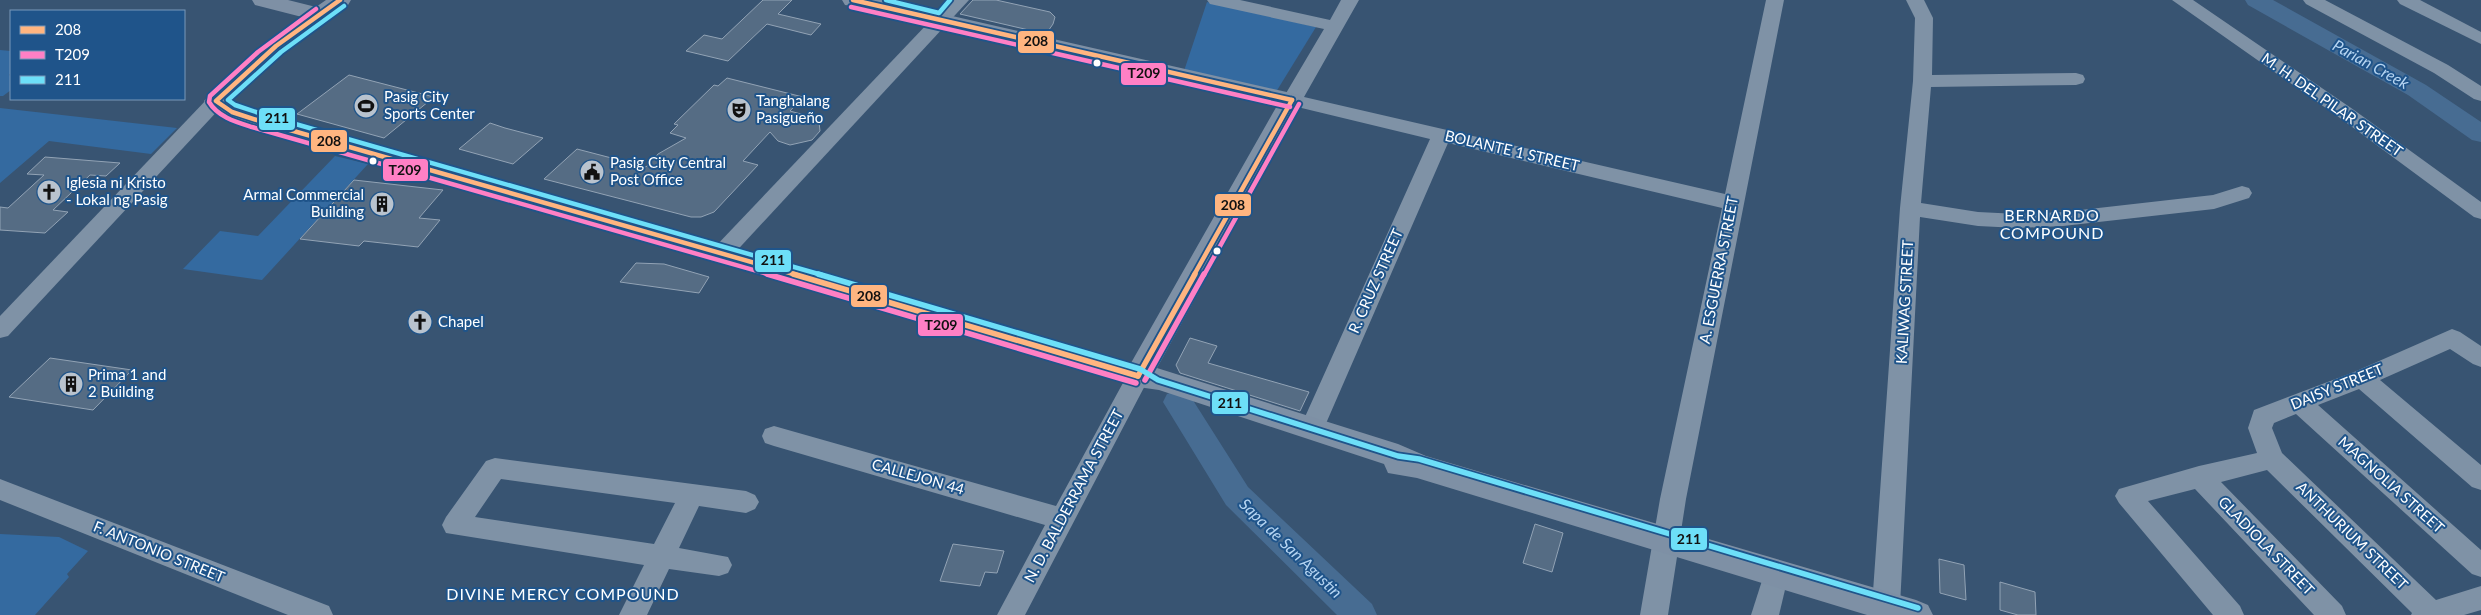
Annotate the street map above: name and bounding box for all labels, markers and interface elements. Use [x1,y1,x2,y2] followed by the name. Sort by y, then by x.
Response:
[10,10,185,100] legend
[55,20,81,38] text: 208
[1017,30,1055,54] line badge: 208
[1024,32,1048,49] text: 208
[2330,35,2413,92] water label: Parian Creek
[55,45,90,63] text: T209
[2259,49,2407,160] street label: M. H. DEL PILAR STREET
[1092,58,1102,68] unlabelled marker
[1120,62,1167,86] line badge: T209
[1128,64,1160,81] text: T209
[55,70,81,88] text: 211
[384,87,475,122] place label: Pasig City Sports Center
[756,91,830,126] place label: Tanghalang Pasigueño
[353,93,379,119] sports icon: Pasig City Sports Center
[726,97,752,123] theatre icon: Tanghalang Pasigueño
[258,107,296,131] line badge: 211
[265,109,289,126] text: 211
[1443,126,1581,174] street label: BOLANTE 1 STREET
[310,129,348,153] line badge: 208
[317,132,341,149] text: 208
[610,153,726,188] place label: Pasig City Central Post Office
[368,156,378,166] unlabelled marker
[382,158,429,182] line badge: T209
[579,159,605,185] public building icon: Pasig City Central Post Office
[389,161,421,178] text: T209
[66,173,168,208] place label: Iglesia ni Kristo - Lokal ng Pasig
[36,179,62,205] church icon: Iglesia ni Kristo - Lokal ng Pasig
[243,185,364,220] place label: Armal Commercial Building
[369,191,395,217] building icon: Armal Commercial Building
[1214,193,1252,217] line badge: 208
[1695,194,1741,345] street label: A. ESGUERRA STREET
[1221,196,1245,213] text: 208
[2000,205,2104,242] district label: BERNARDO COMPOUND
[1344,225,1406,336] street label: R. CRUZ STREET
[1892,239,1916,364] street label: KALIWAG STREET
[1212,246,1222,256] unlabelled marker
[754,249,792,273] line badge: 211
[761,251,785,268] text: 211
[850,284,888,308] line badge: 208
[857,287,881,304] text: 208
[407,309,433,335] church icon: Chapel
[438,312,484,330] place label: Chapel
[917,313,964,337] line badge: T209
[925,316,957,333] text: T209
[2288,359,2386,413] street label: DAISY STREET
[88,365,166,400] place label: Prima 1 and 2 Building
[58,371,84,397] building icon: Prima 1 and 2 Building
[1211,391,1249,415] line badge: 211
[1218,394,1242,411] text: 211
[1020,406,1127,585] street label: N. D. BALDERRAMA STREET
[2335,432,2448,537] street label: MAGNOLIA STREET
[870,454,967,498] street label: CALLEJON 44
[2293,477,2412,593] street label: ANTHURIUM STREET
[2215,492,2319,598] street label: GLADIOLA STREET
[1236,494,1346,601] water label: Sapa de San Agustin
[91,517,228,586] street label: F. ANTONIO STREET
[1670,527,1708,551] line badge: 211
[1677,530,1701,547] text: 211
[446,584,680,603] district label: DIVINE MERCY COMPOUND

